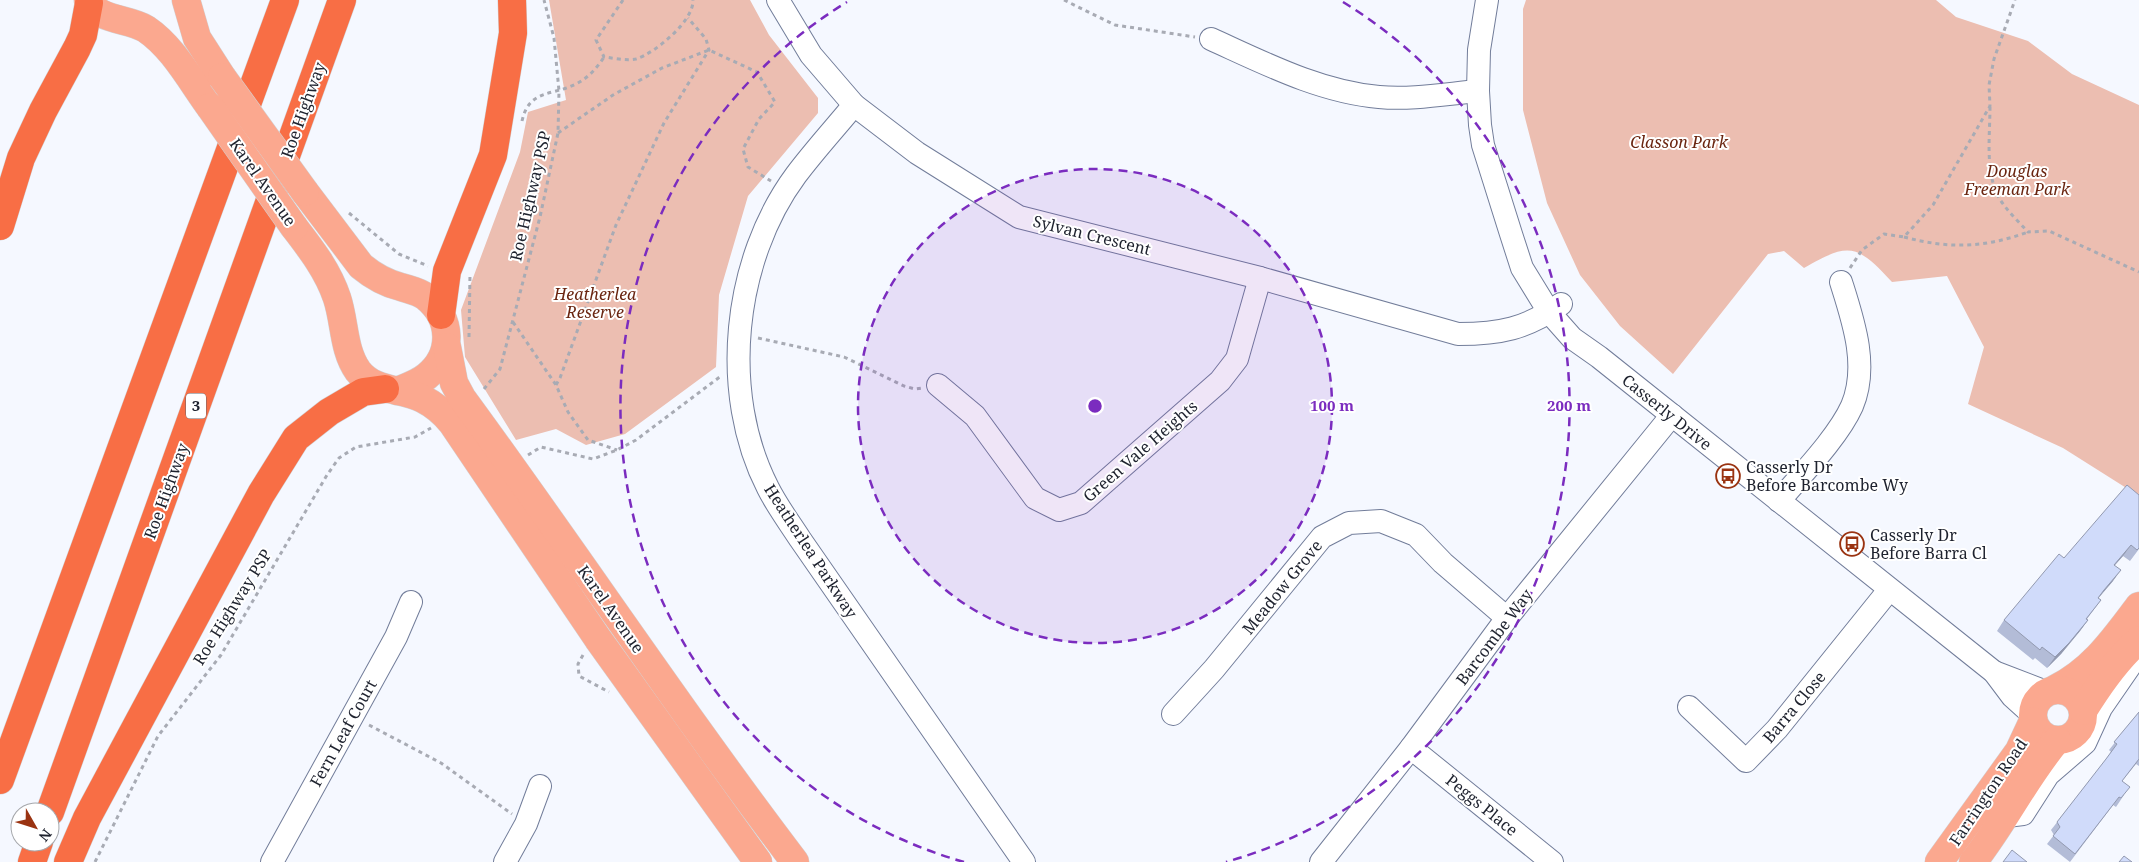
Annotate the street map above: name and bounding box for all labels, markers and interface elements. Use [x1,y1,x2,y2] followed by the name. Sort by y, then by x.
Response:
[275,58,331,161] street label: Roe Highway
[504,129,556,263] street label: Roe Highway PSP
[1630,131,1729,153] park label: Classon Park
[225,134,301,230] street label: Karel Avenue
[1963,160,2071,200] park label: Douglas Freeman Park
[1031,210,1154,260] street label: Sylvan Crescent
[553,283,637,323] park label: Heatherlea Reserve
[1617,369,1717,455] street label: Casserly Drive
[186,394,206,418] road number: 3
[1078,395,1202,507] street label: Green Vale Heights
[1310,395,1354,415] text: 100 m
[1547,395,1591,415] text: 200 m
[1086,397,1104,415] centre of rings
[138,439,194,542] street label: Roe Highway
[1746,456,1909,496] place label: Casserly Dr Before Barcombe Wy
[1715,463,1741,489] bus stop icon: Casserly Dr Before Barcombe Wy
[759,480,863,623] street label: Heatherlea Parkway
[1870,524,1987,564] place label: Casserly Dr Before Barra Cl
[1839,531,1865,557] bus stop icon: Casserly Dr Before Barra Cl
[1237,535,1327,639] street label: Meadow Grove
[187,545,277,669] street label: Roe Highway PSP
[573,561,649,657] street label: Karel Avenue
[1451,584,1538,690] street label: Barcombe Way
[1758,667,1830,747] street label: Barra Close
[304,675,382,791] street label: Fern Leaf Court
[1944,734,2032,850] street label: Farrington Road
[1441,769,1523,841] street label: Peggs Place
[10,802,60,852] north arrow
[35,825,56,846] text: N

